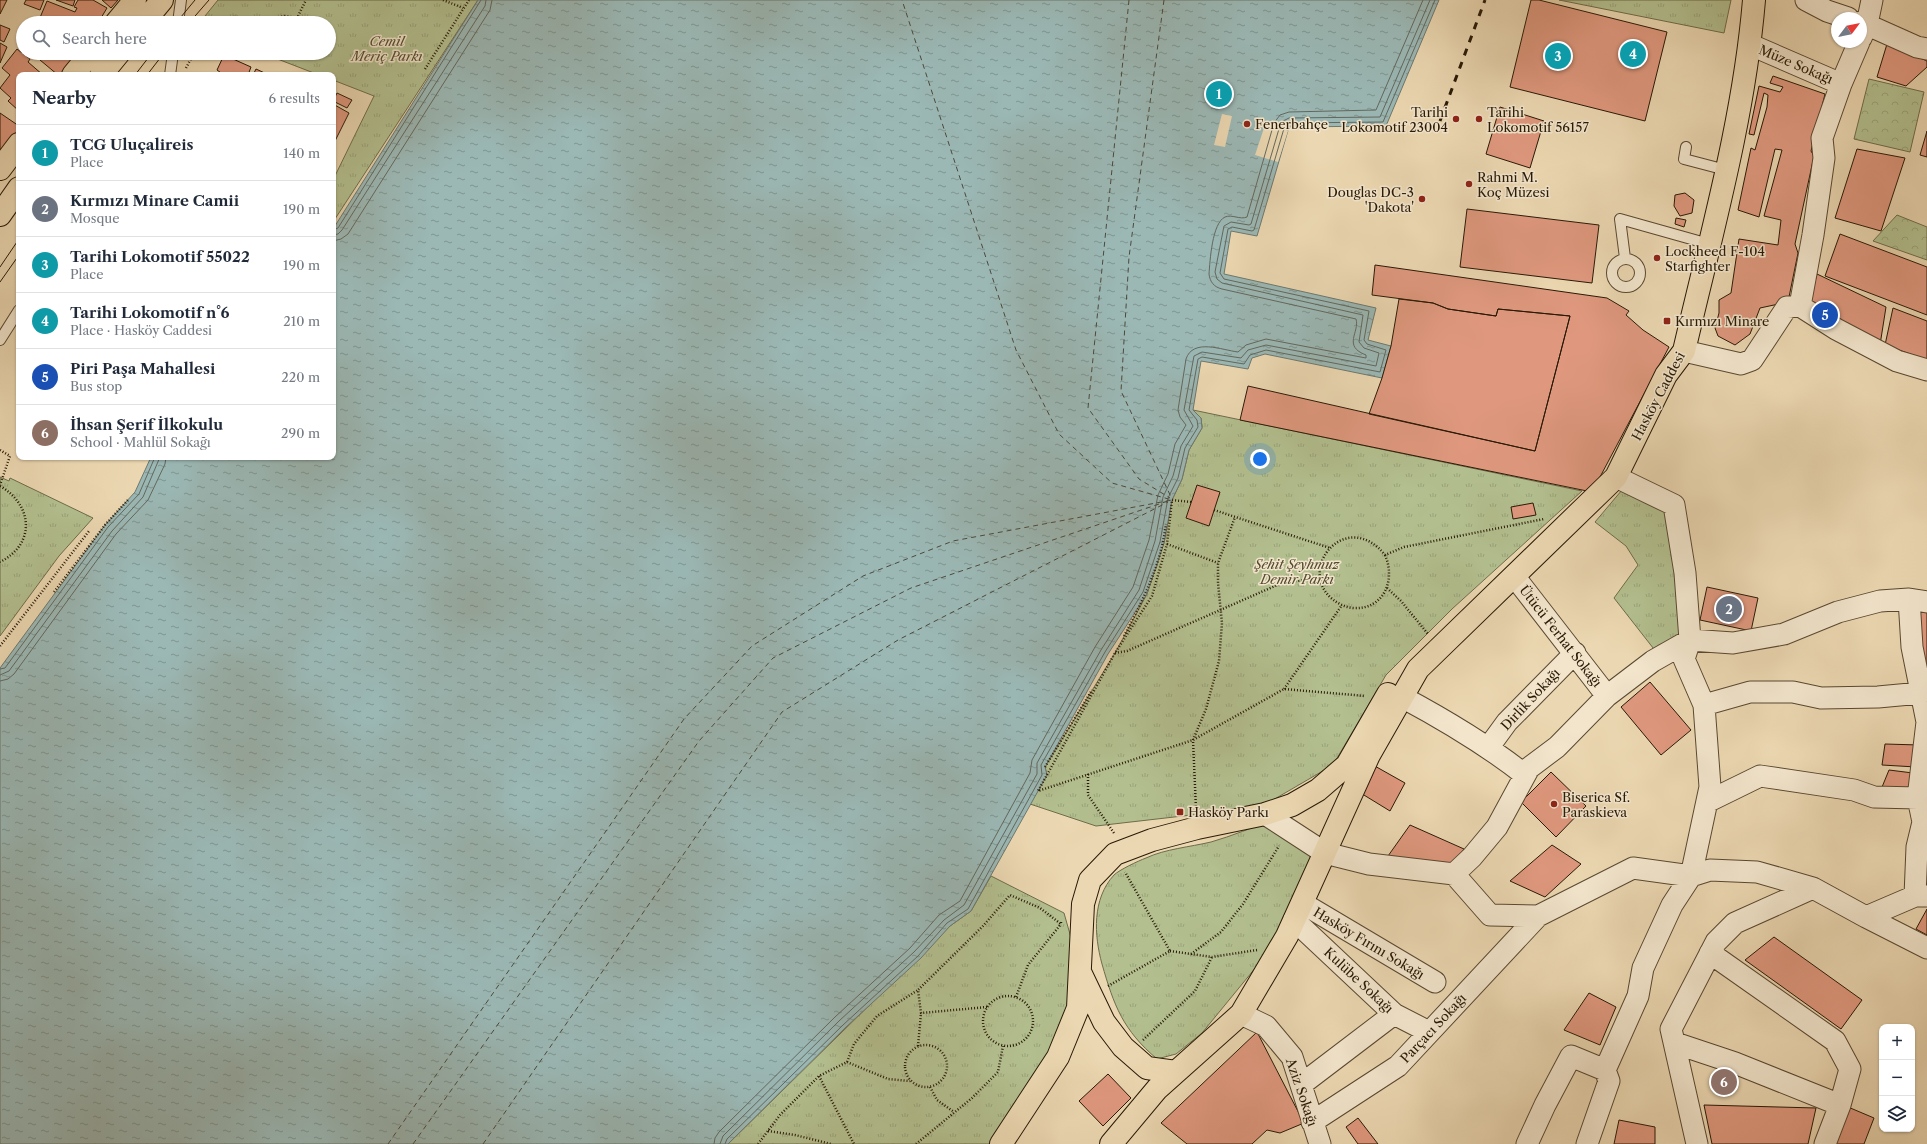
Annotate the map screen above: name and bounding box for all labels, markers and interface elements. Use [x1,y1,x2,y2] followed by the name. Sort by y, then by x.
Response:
[1831,12,1867,48] north arrow
[16,16,336,60] search box
[30,27,52,49] icon: search
[62,29,147,48] text: Search here
[349,33,423,64] park label: Cemil Meriç Parkı
[1620,39,1646,69] pin: 4
[1545,41,1571,71] pin: 3
[1757,41,1835,87] street label: Müze Sokağı
[1206,79,1232,109] pin: 1
[32,88,96,108] text: Nearby
[269,90,320,106] text: 6 results
[1341,104,1448,135] place label: Tarihi Lokomotif 23004
[1487,104,1589,135] place label: Tarihi Lokomotif 56157
[1451,114,1461,124] marker: Tarihi Lokomotif 23004
[1474,114,1484,124] marker: Tarihi Lokomotif 56157
[1255,116,1328,132] place label: Fenerbahçe
[1242,119,1252,129] marker: Fenerbahçe
[70,135,194,154] text: TCG Uluçalireis
[42,145,48,161] text: 1
[283,145,320,161] text: 140 m
[70,154,103,170] text: Place
[1477,169,1549,200] place label: Rahmi M. Koç Müzesi
[1464,179,1474,189] marker: Rahmi M. Koç Müzesi
[1327,184,1414,215] place label: Douglas DC-3 'Dakota'
[70,191,239,210] text: Kırmızı Minare Camii
[1417,194,1427,204] marker: Douglas DC-3 'Dakota'
[41,201,49,217] text: 2
[283,201,320,217] text: 190 m
[70,210,120,226] text: Mosque
[1665,243,1765,274] place label: Lockheed F-104 Starfighter
[70,247,250,266] text: Tarihi Lokomotif 55022
[1652,253,1662,263] marker: Lockheed F-104 Starfighter
[41,257,49,273] text: 3
[283,257,320,273] text: 190 m
[70,266,103,282] text: Place
[1812,300,1838,330] pin: 5
[70,303,229,322] text: Tarihi Lokomotif n°6
[41,313,49,329] text: 4
[283,313,320,329] text: 210 m
[1675,313,1769,329] place label: Kırmızı Minare
[1662,316,1672,326] marker: Kırmızı Minare
[70,322,212,338] text: Place · Hasköy Caddesi
[1628,349,1688,443] street label: Hasköy Caddesi
[70,359,215,378] text: Piri Paşa Mahallesi
[41,369,49,385] text: 5
[281,369,320,385] text: 220 m
[70,378,122,394] text: Bus stop
[70,415,223,434] text: İhsan Şerif İlkokulu
[41,425,49,441] text: 6
[281,425,320,441] text: 290 m
[70,434,211,450] text: School · Mahlül Sokağı
[1250,449,1270,469] your location
[1254,556,1341,587] park label: Şehit Şeyhmuz Demir Parkı
[1516,582,1606,690] street label: Ütücü Ferhat Sokağı
[1716,594,1742,624] pin: 2
[1497,665,1563,733] street label: Dirlik Sokağı
[1562,789,1630,820] place label: Biserica Sf. Paraskieva
[1549,799,1559,809] marker: Biserica Sf. Paraskieva
[1188,804,1269,820] place label: Hasköy Parkı
[1175,807,1185,817] marker: Hasköy Parkı
[1311,904,1427,982] street label: Hasköy Fırını Sokağı
[1321,944,1397,1016] street label: Kulübe Sokağı
[1397,990,1469,1066] street label: Parçacı Sokağı
[1879,1024,1915,1132] map controls
[1879,1024,1915,1060] button: +
[1283,1055,1321,1128] street label: Aziz Sokağı
[1879,1060,1915,1096] button: −
[1711,1067,1737,1097] pin: 6
[1879,1096,1915,1132] button: layers

